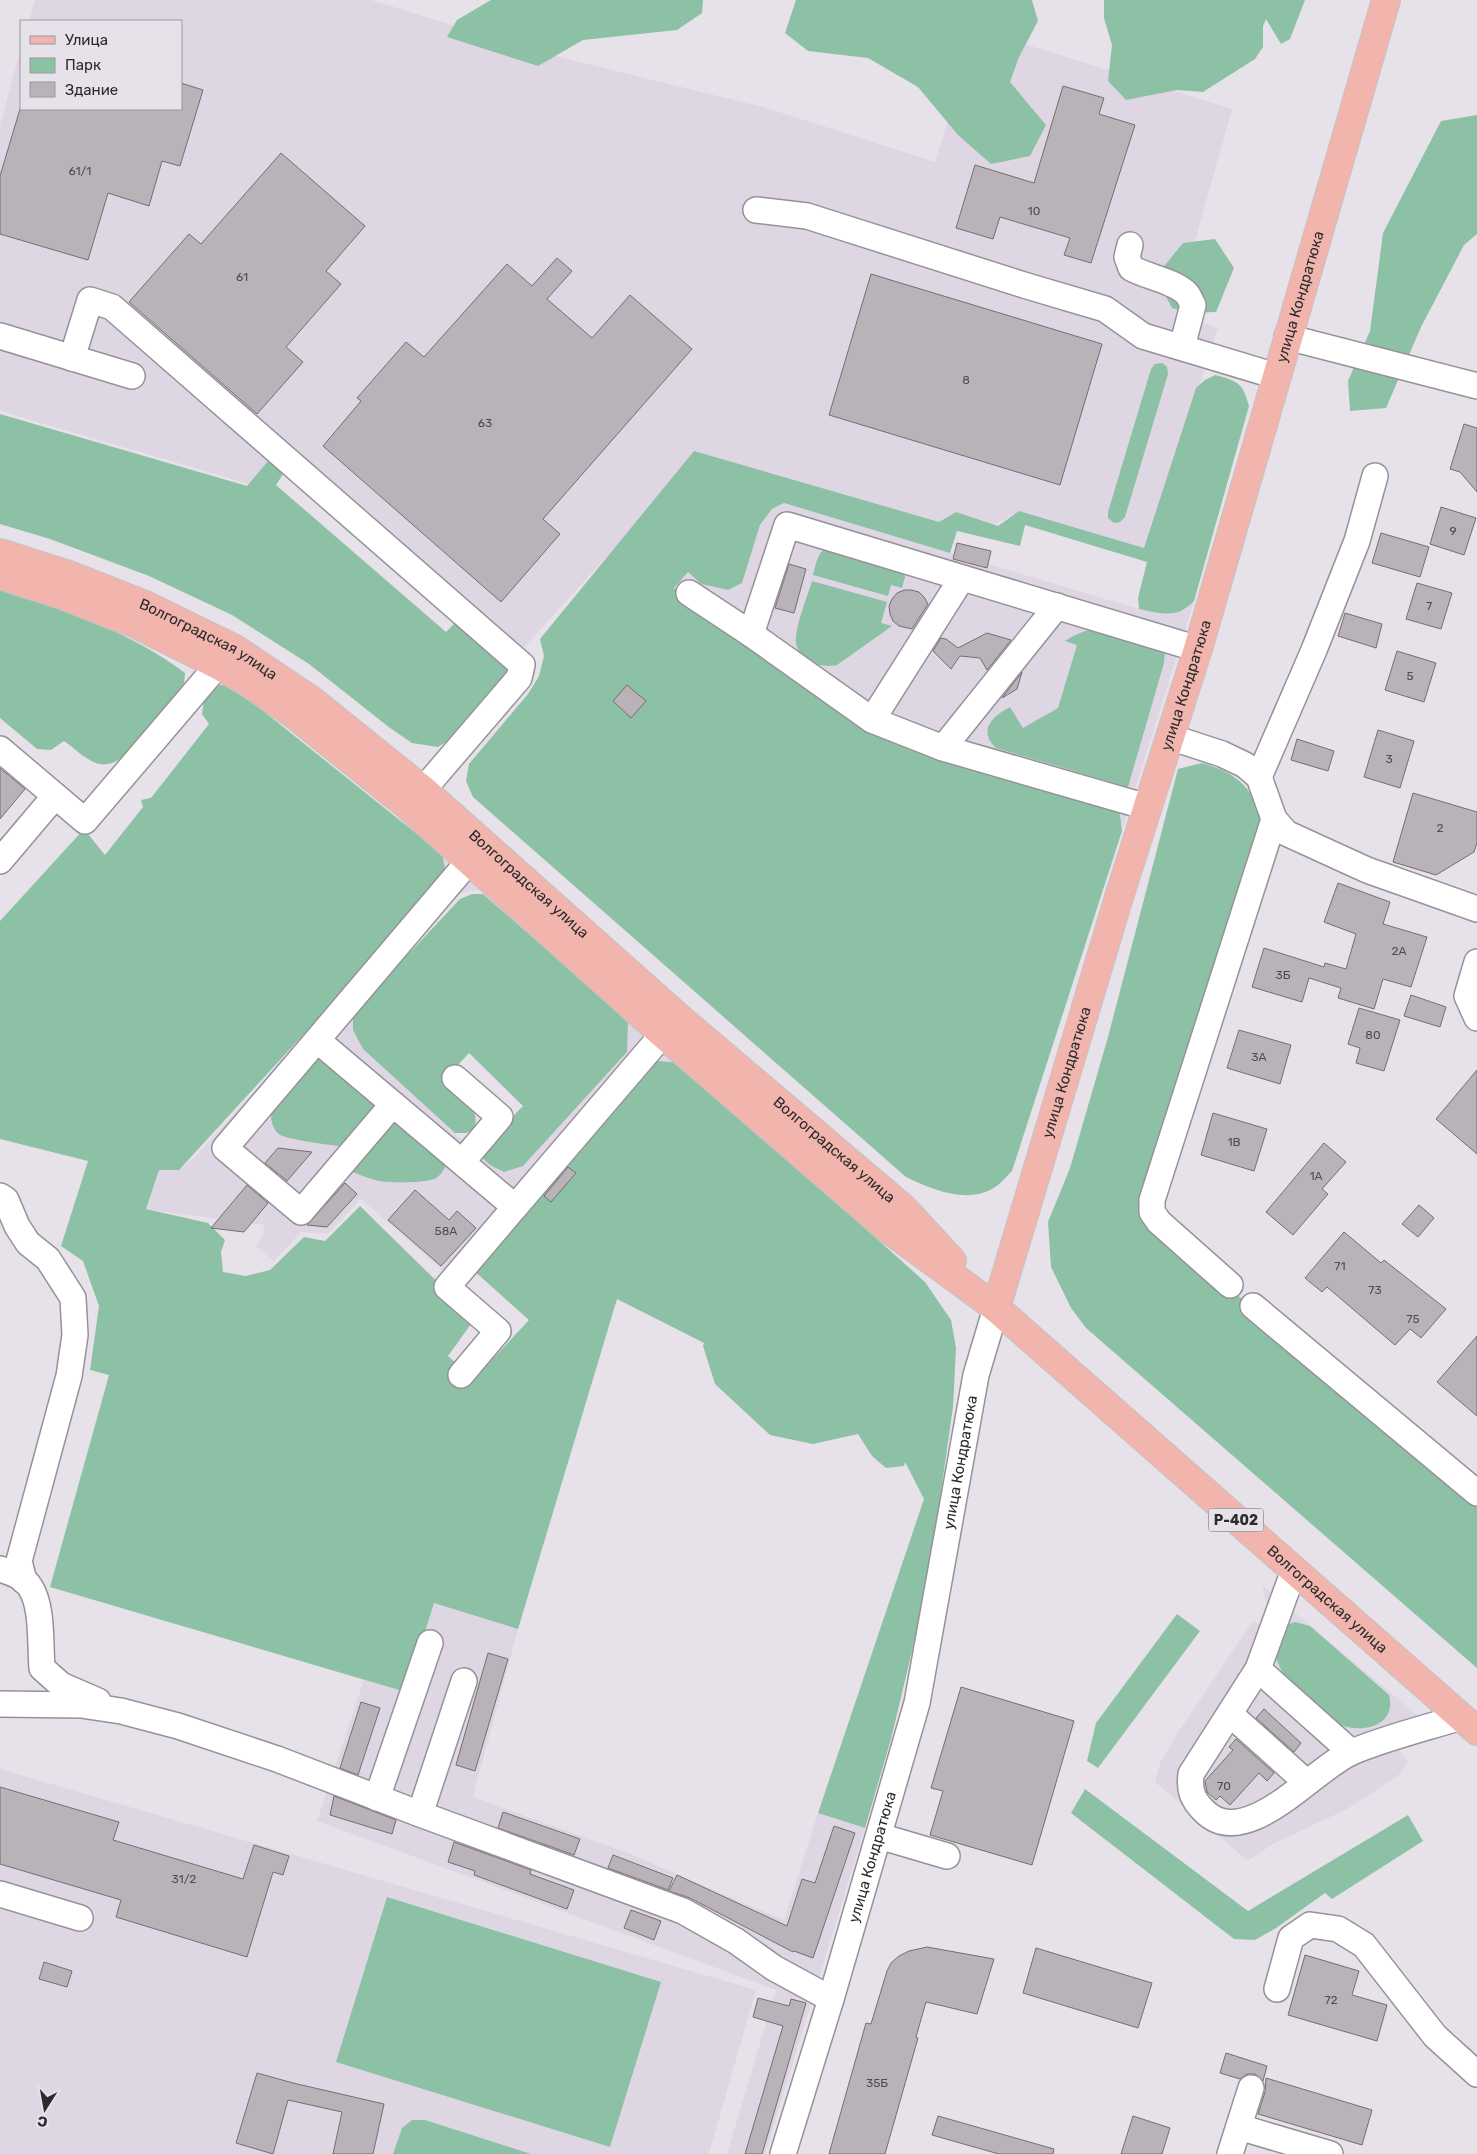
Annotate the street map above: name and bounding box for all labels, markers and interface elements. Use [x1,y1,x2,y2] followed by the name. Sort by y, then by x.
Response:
[20,20,182,110] legend
[65,31,108,49] text: Улица
[65,56,101,74] text: Парк
[65,81,118,99] text: Здание
[69,164,91,178] house number: 61/1
[1028,204,1040,218] house number: 10
[1272,229,1328,365] street label: улица Кондратюка
[236,270,248,284] house number: 61
[962,373,970,387] house number: 8
[478,416,492,430] house number: 63
[1449,524,1457,538] house number: 9
[137,595,281,684] street label: Волгоградская улица
[1426,599,1432,613] house number: 7
[1157,618,1215,753] street label: улица Кондратюка
[1406,669,1414,683] house number: 5
[1385,752,1393,766] house number: 3
[1436,821,1444,835] house number: 2
[465,826,592,942] street label: Волгоградская улица
[1391,944,1407,958] house number: 2А
[1276,968,1291,982] house number: 3Б
[1038,1005,1095,1140] street label: улица Кондратюка
[1365,1028,1381,1042] house number: 80
[1251,1050,1267,1064] house number: 3А
[770,1093,899,1207] street label: Волгоградская улица
[1227,1135,1241,1149] house number: 1В
[1309,1169,1323,1183] house number: 1А
[435,1224,457,1238] house number: 58А
[1334,1259,1346,1273] house number: 71
[1368,1283,1382,1297] house number: 73
[1406,1312,1420,1326] house number: 75
[939,1394,981,1531] street label: улица Кондратюка
[1208,1508,1264,1532] road number: Р-402
[1263,1542,1391,1657] street label: Волгоградская улица
[1217,1779,1231,1793] house number: 70
[845,1789,900,1925] street label: улица Кондратюка
[172,1872,196,1886] house number: 31/2
[1324,1993,1338,2007] house number: 72
[866,2076,888,2090] house number: 35Б
[20,2084,70,2134] north arrow
[36,2112,49,2131] text: С

